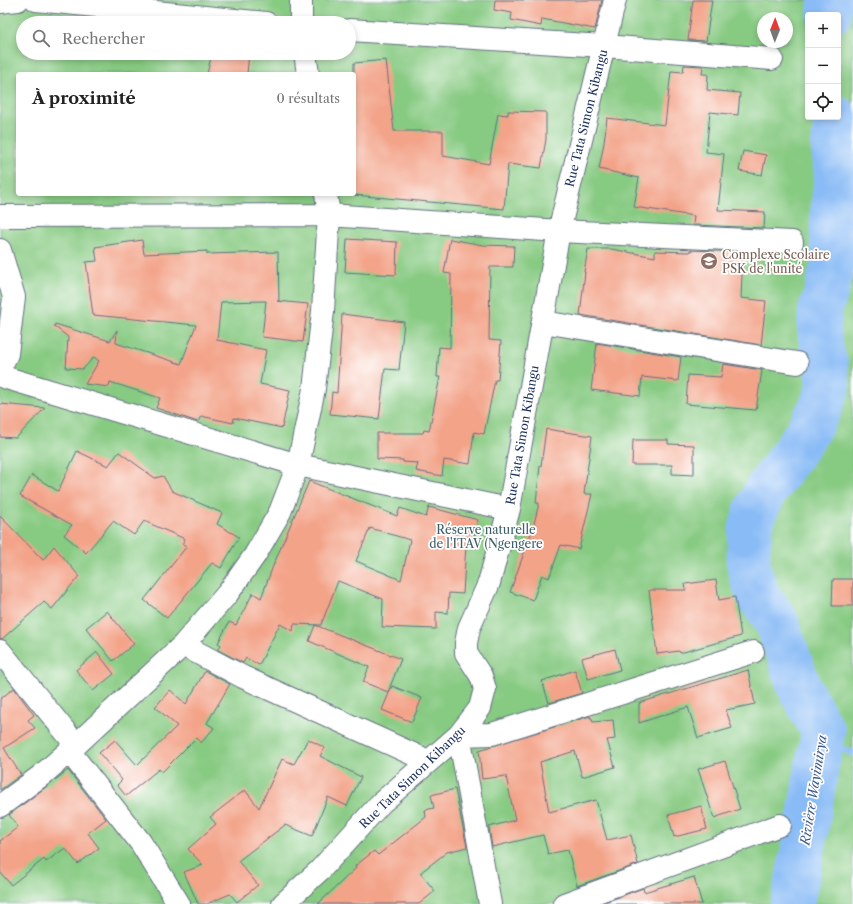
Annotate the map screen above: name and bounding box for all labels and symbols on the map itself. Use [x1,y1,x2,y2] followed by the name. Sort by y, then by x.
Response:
[757,12,793,48] north arrow
[562,47,611,188] street label: Rue Tata Simon Kibangu
[722,247,830,276] place label: Complexe Scolaire PSK de l'unité
[699,251,719,271] school or university icon: Complexe Scolaire PSK de l'unité
[502,363,542,506] street label: Rue Tata Simon Kibangu
[429,522,543,551] park label: Réserve naturelle de l'ITAV (Ngengere
[356,722,469,832] street label: Rue Tata Simon Kibangu
[796,734,830,847] water label: Rivière Wayimirya

